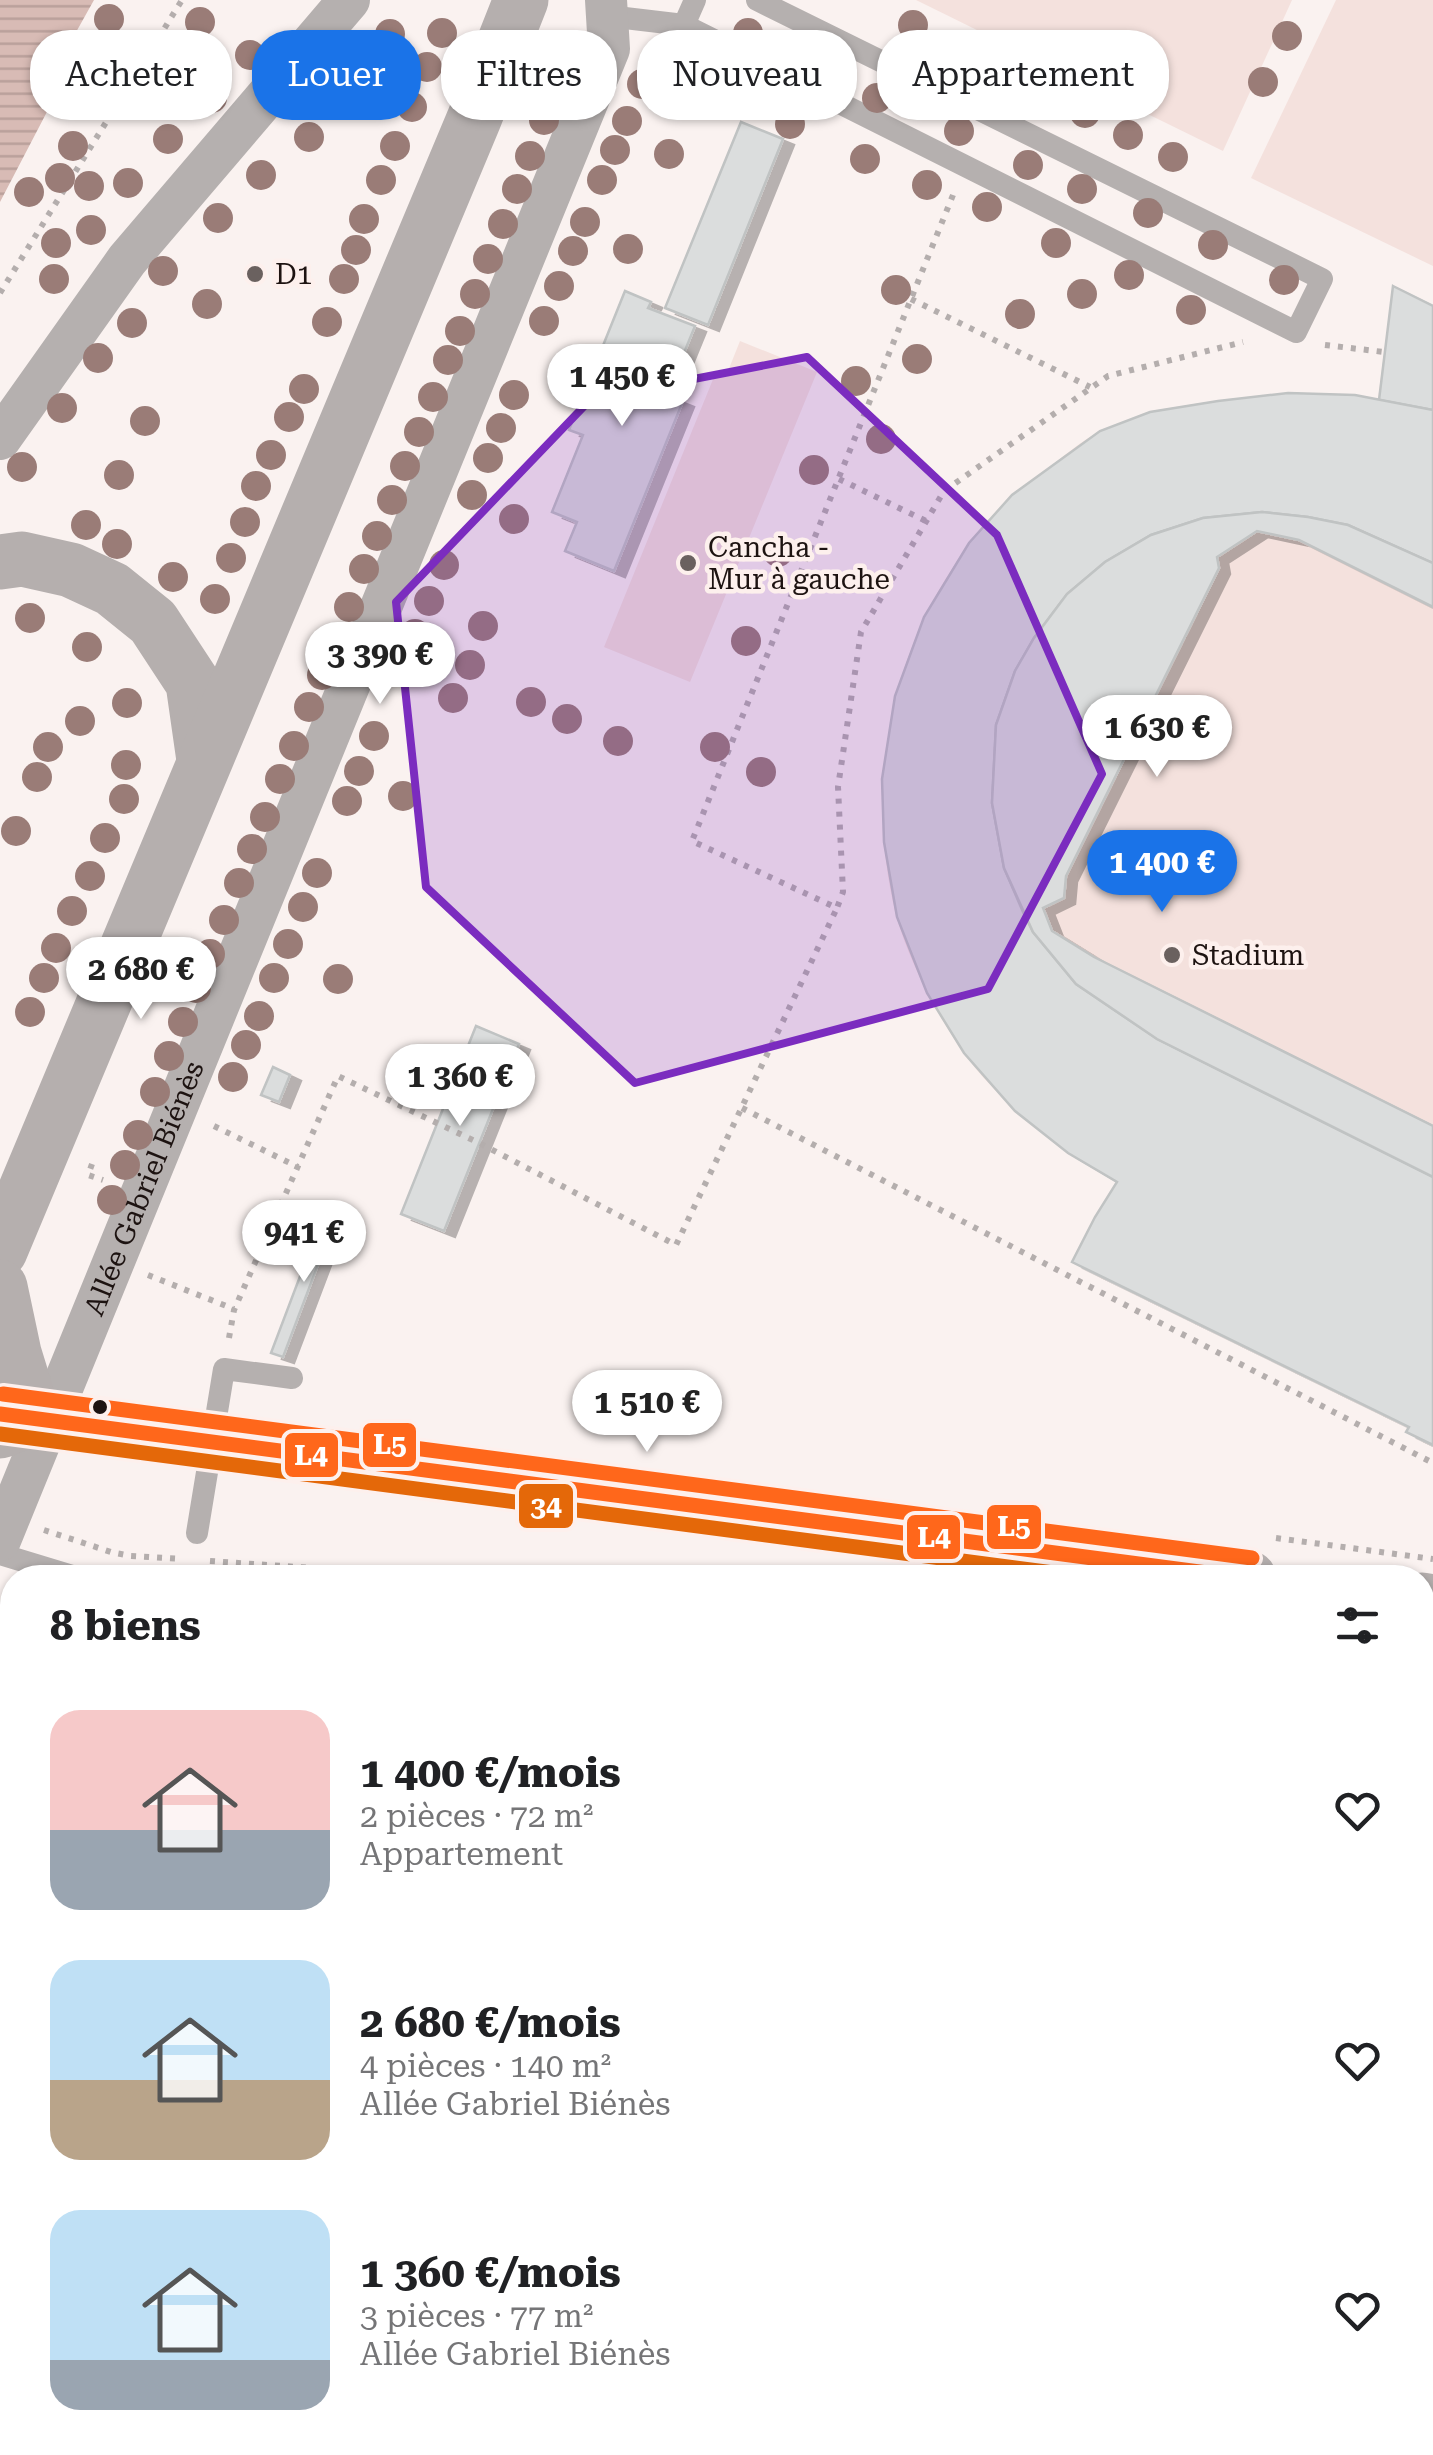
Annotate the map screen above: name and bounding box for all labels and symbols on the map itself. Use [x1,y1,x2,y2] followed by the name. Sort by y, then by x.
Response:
[275,258,312,291] place label: D1
[244,263,266,285] marker: D1
[530,344,714,429] pin: 1 450 €
[708,531,890,596] place label: Cancha - Mur à gauche
[677,552,699,574] marker: Cancha - Mur à gauche
[288,622,472,707] pin: 3 390 €
[1065,695,1249,780] pin: 1 630 €
[1070,830,1254,915] pin: 1 400 €
[49,937,233,1022] pin: 2 680 €
[1192,939,1304,972] place label: Stadium
[1161,944,1183,966] marker: Stadium
[368,1044,552,1129] pin: 1 360 €
[77,1056,211,1320] street label: Allée Gabriel Biénès
[234,1200,374,1285] pin: 941 €
[555,1370,739,1455] pin: 1 510 €
[90,1397,110,1417] unlabelled marker
[361,1421,418,1469] line badge: L5
[373,1428,407,1461] text: L5
[283,1431,340,1479] line badge: L4
[294,1439,328,1472] text: L4
[517,1482,575,1530] line badge: 34
[530,1490,562,1523] text: 34
[985,1503,1043,1551] line badge: L5
[997,1510,1031,1543] text: L5
[905,1513,962,1561] line badge: L4
[917,1521,951,1554] text: L4

